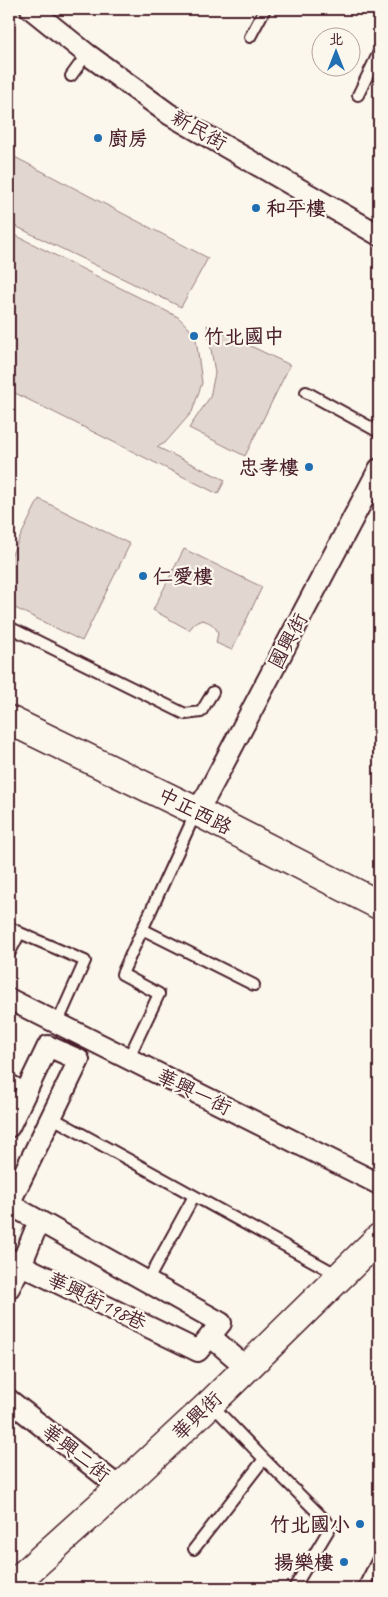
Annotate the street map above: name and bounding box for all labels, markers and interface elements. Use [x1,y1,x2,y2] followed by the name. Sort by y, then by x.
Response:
[310,28,360,78] north arrow
[329,31,343,48] text: 北
[167,104,231,156] street label: 新民街
[108,126,148,151] place label: 廚房
[92,132,104,144] marker: 廚房
[266,196,326,221] place label: 和平樓
[250,202,262,214] marker: 和平樓
[204,324,284,349] place label: 竹北國中
[188,330,200,342] marker: 竹北國中
[239,455,299,480] place label: 忠孝樓
[303,461,315,473] marker: 忠孝樓
[153,564,213,589] place label: 仁愛樓
[137,570,149,582] marker: 仁愛樓
[263,609,313,673] street label: 國興街
[154,782,237,841] street label: 中正西路
[153,1063,235,1121] street label: 華興一街
[43,1266,151,1336] street label: 華興街198巷
[167,1386,227,1446] street label: 華興街
[37,1419,115,1487] street label: 華興二街
[270,1512,350,1537] place label: 竹北國小
[354,1518,366,1530] marker: 竹北國小
[274,1550,334,1575] place label: 揚樂樓
[338,1556,350,1568] marker: 揚樂樓

